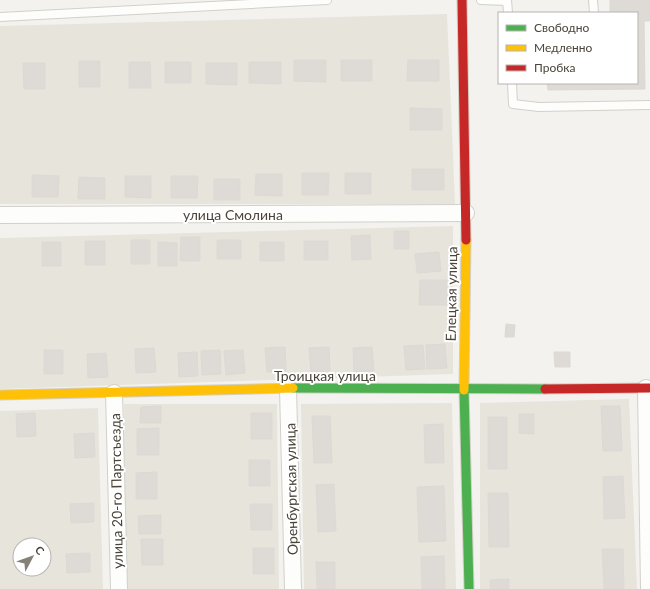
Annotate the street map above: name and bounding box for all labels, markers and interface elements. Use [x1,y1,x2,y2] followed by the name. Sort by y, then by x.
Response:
[498,12,638,84] legend
[534,20,590,35] text: Свободно
[534,40,593,55] text: Медленно
[534,60,575,75] text: Пробка
[183,206,283,223] street label: улица Смолина
[442,246,460,342] street label: Елецкая улица
[274,367,376,384] street label: Троицкая улица
[106,413,126,569] street label: улица 20-го Партсъезда
[281,423,301,555] street label: Оренбургская улица
[12,537,52,577] north arrow
[33,543,48,558] text: С

